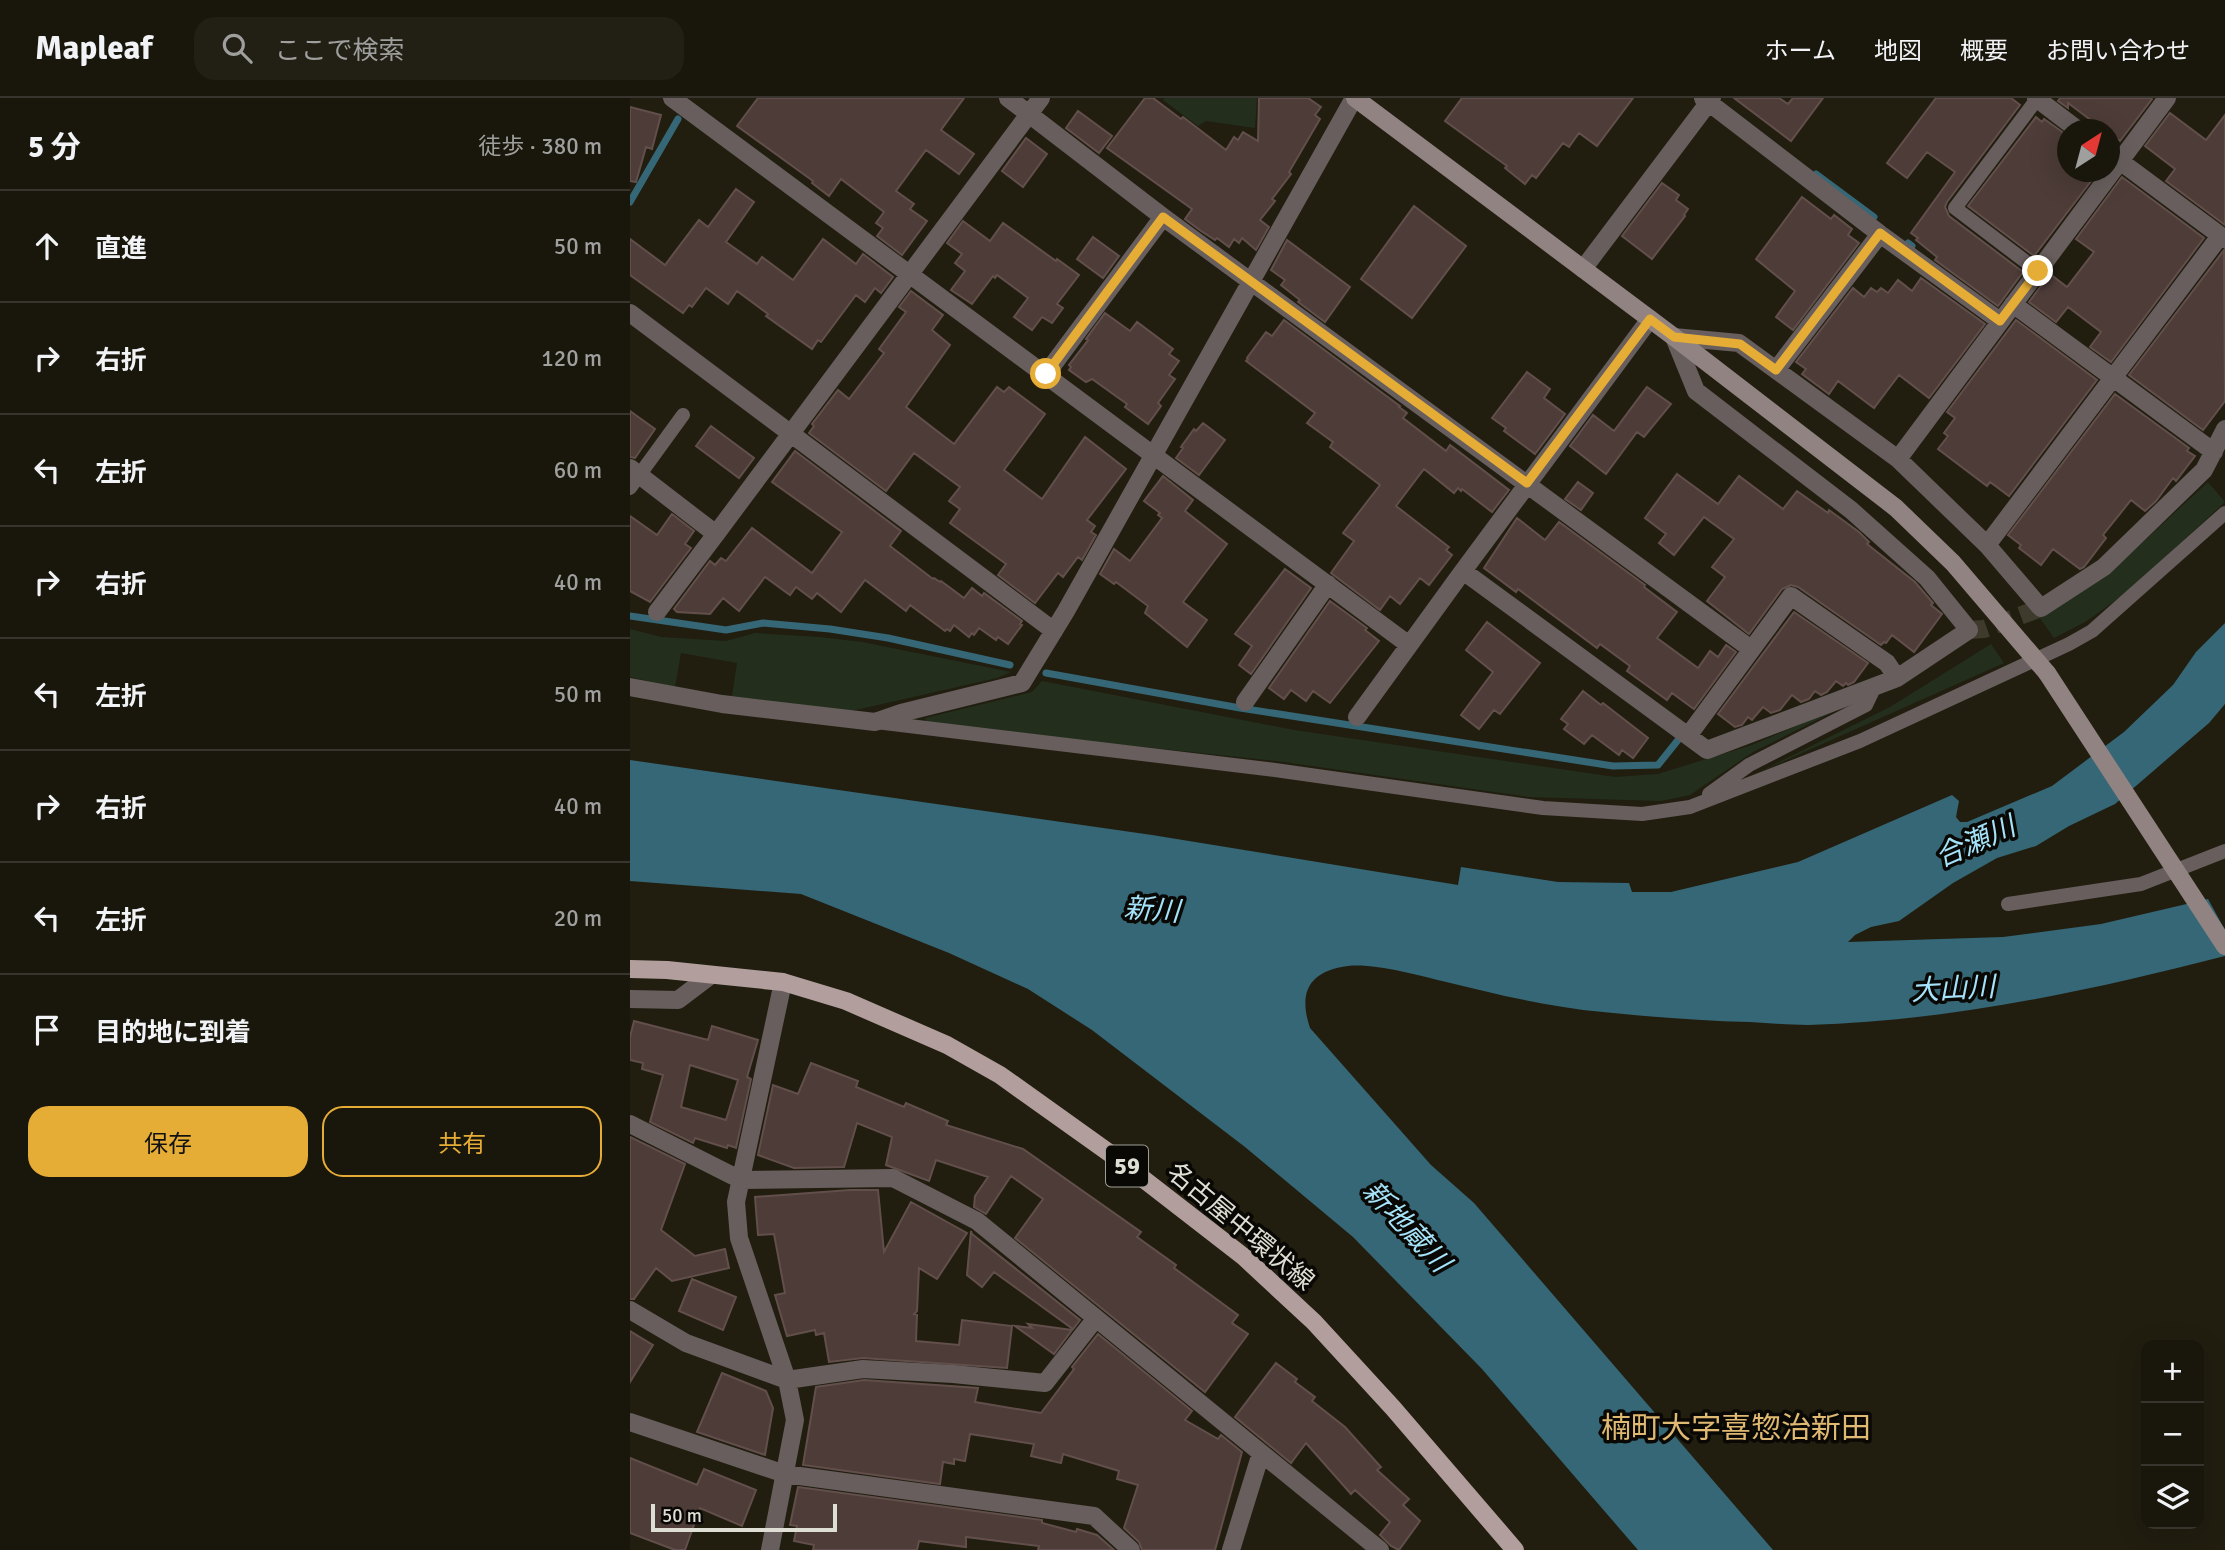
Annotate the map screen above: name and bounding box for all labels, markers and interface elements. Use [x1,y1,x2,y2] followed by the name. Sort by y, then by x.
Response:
[194,17,684,80] search box
[35,28,152,69] text: Mapleaf
[218,29,256,67] icon: search
[274,35,404,67] text: ここで検索
[1765,36,1836,66] text: ホーム
[1874,36,1922,66] text: 地図
[1960,36,2008,66] text: 概要
[2046,36,2190,66] text: お問い合わせ
[2057,119,2120,182] north arrow
[28,129,81,166] text: 5 分
[478,132,602,161] text: 徒歩 · 380 m
[28,227,66,265] icon: ahead
[554,232,602,261] text: 50 m
[95,233,147,265] text: 直進
[2022,255,2053,286] route end
[28,339,66,377] icon: right
[541,344,602,373] text: 120 m
[95,345,147,377] text: 右折
[1030,358,1061,389] route start
[28,451,66,489] icon: left
[554,456,602,485] text: 60 m
[95,457,147,489] text: 左折
[28,563,66,601] icon: right
[554,568,602,597] text: 40 m
[95,569,147,601] text: 右折
[28,675,66,713] icon: left
[554,680,602,709] text: 50 m
[95,681,147,713] text: 左折
[28,787,66,825] icon: right
[554,792,602,821] text: 40 m
[95,793,147,825] text: 右折
[1930,808,2023,875] water label: 合瀬川
[1123,891,1184,929] water label: 新川
[28,899,66,937] icon: left
[554,904,602,933] text: 20 m
[95,905,147,937] text: 左折
[1910,970,1999,1008] water label: 大山川
[28,1011,66,1049] icon: arrive
[95,1017,251,1049] text: 目的地に到着
[28,1106,308,1177] button: 保存
[322,1106,602,1177] button: 共有
[1106,1146,1148,1186] road number: 59
[1160,1156,1320,1298] street label: 名古屋中環状線
[1356,1174,1459,1281] water label: 新地蔵川
[2141,1340,2204,1529] map controls
[2141,1340,2204,1403] button: +
[2141,1403,2204,1466] button: −
[1601,1410,1871,1447] district label: 楠町大字喜惣治新田
[2141,1466,2204,1529] button: layers
[651,1501,836,1533] scale bar
[662,1504,702,1528] text: 50 m

